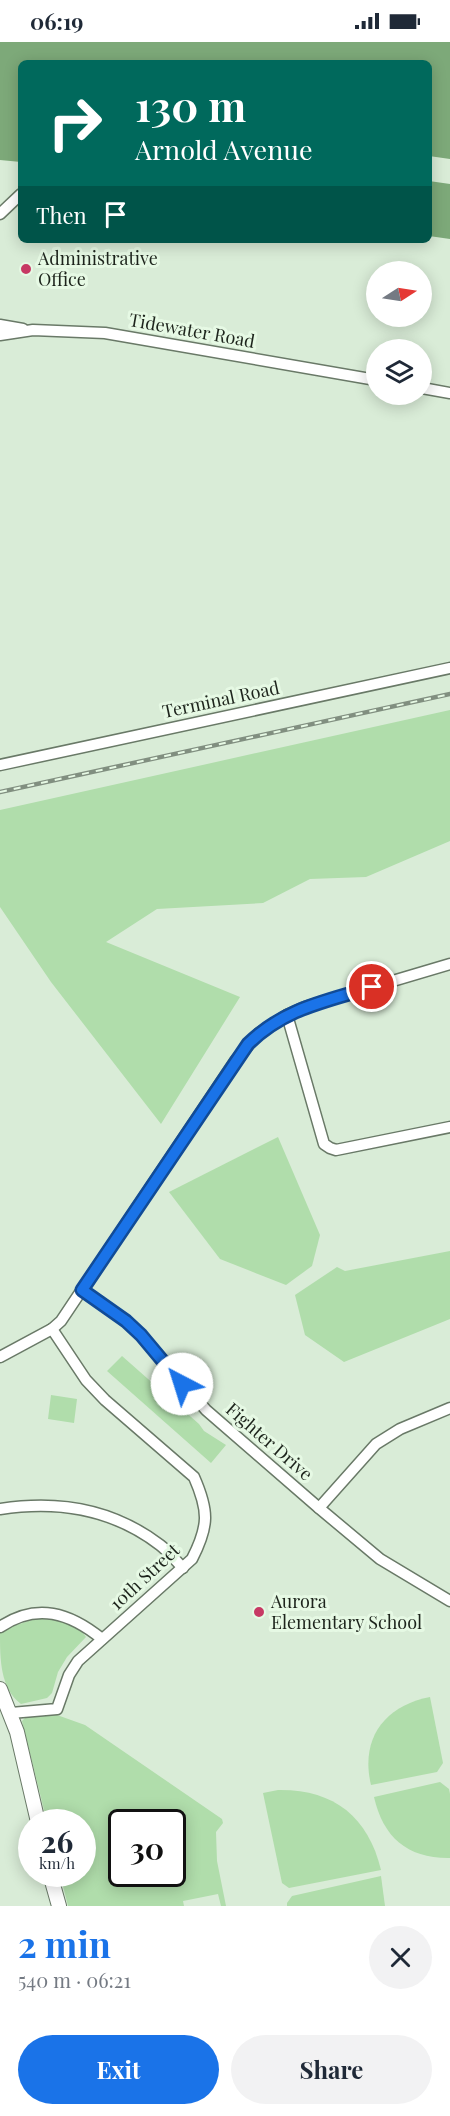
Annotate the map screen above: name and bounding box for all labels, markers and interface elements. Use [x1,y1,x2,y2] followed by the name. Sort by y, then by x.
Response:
[30,6,84,36] text: 06:19
[135,77,246,133] text: 130 m
[36,84,114,162] icon: right
[135,131,313,167] text: Arnold Avenue
[99,198,132,231] icon: arrive
[36,200,87,230] text: Then
[37,246,158,291] place label: Administrative Office
[366,261,432,327] north arrow
[366,261,432,405] map controls
[19,262,33,276] marker: Administrative Office
[127,307,257,353] street label: Tidewater Road
[366,339,432,405] button: layers
[160,675,282,723] street label: Terminal Road
[346,961,397,1012] pin
[355,970,388,1003] icon: arrive
[150,1352,214,1416] position arrow
[221,1397,318,1485] street label: Fighter Drive
[104,1537,185,1615] street label: 10th Street
[270,1589,422,1634] place label: Aurora Elementary School
[252,1605,266,1619] marker: Aurora Elementary School
[108,1809,186,1887] speed limit sign: 30
[41,1821,73,1861] text: 26
[39,1853,75,1873] text: km/h
[18,1919,111,1967] text: 2 min
[369,1926,432,1989] button: close
[18,1966,131,1993] text: 540 m · 06:21
[18,2035,219,2104] button: Exit
[231,2035,432,2104] button: Share

